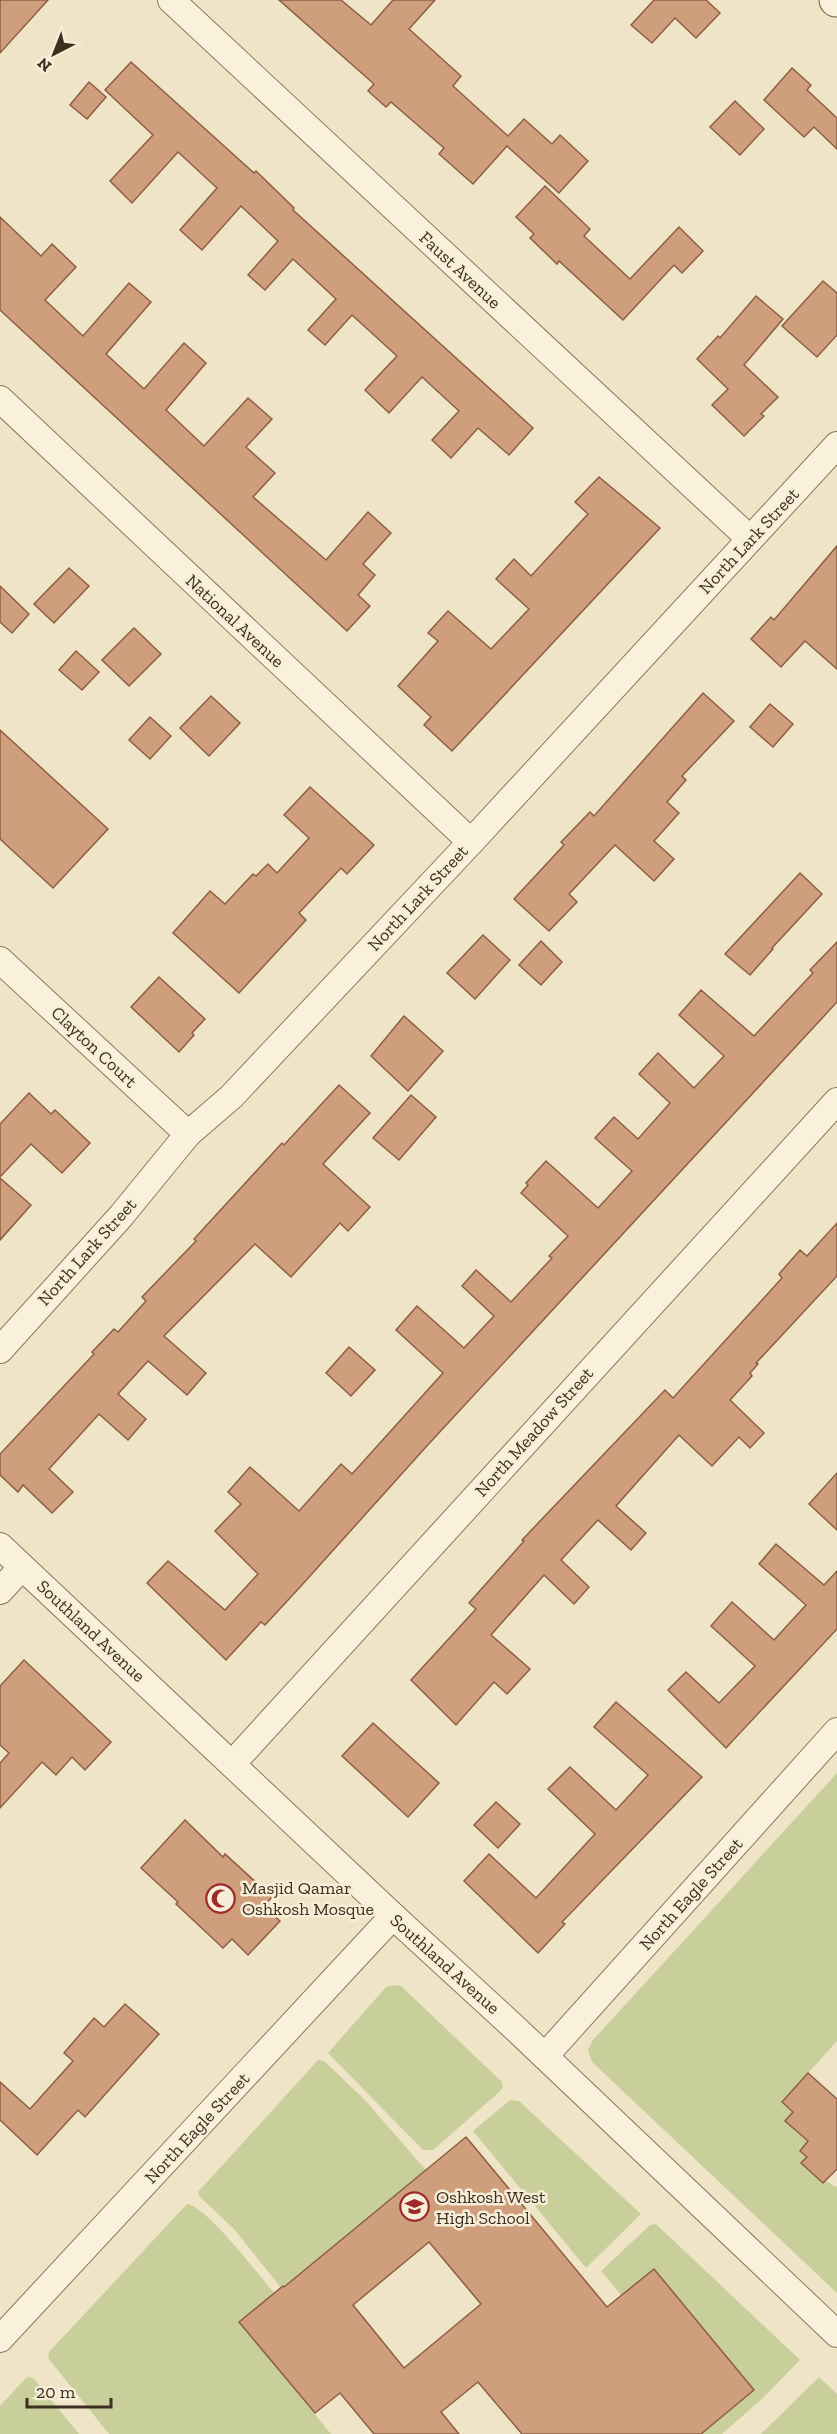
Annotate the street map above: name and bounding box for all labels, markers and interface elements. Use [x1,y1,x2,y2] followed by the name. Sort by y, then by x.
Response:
[24,24,84,84] north arrow
[33,54,55,76] text: N
[415,227,505,313] street label: Faust Avenue
[694,483,804,599] street label: North Lark Street
[181,570,289,672] street label: National Avenue
[363,840,473,956] street label: North Lark Street
[46,1002,142,1093] street label: Clayton Court
[33,1193,141,1310] street label: North Lark Street
[470,1362,598,1501] street label: North Meadow Street
[32,1575,150,1687] street label: Southland Avenue
[635,1833,748,1955] street label: North Eagle Street
[242,1877,374,1920] place label: Masjid Qamar Oshkosh Mosque
[205,1882,237,1914] mosque icon: Masjid Qamar Oshkosh Mosque
[386,1909,504,2019] street label: Southland Avenue
[140,2068,254,2188] street label: North Eagle Street
[436,2186,546,2229] place label: Oshkosh West High School
[399,2191,431,2223] school or university icon: Oshkosh West High School
[27,2371,111,2409] scale bar
[36,2381,76,2403] text: 20 m

